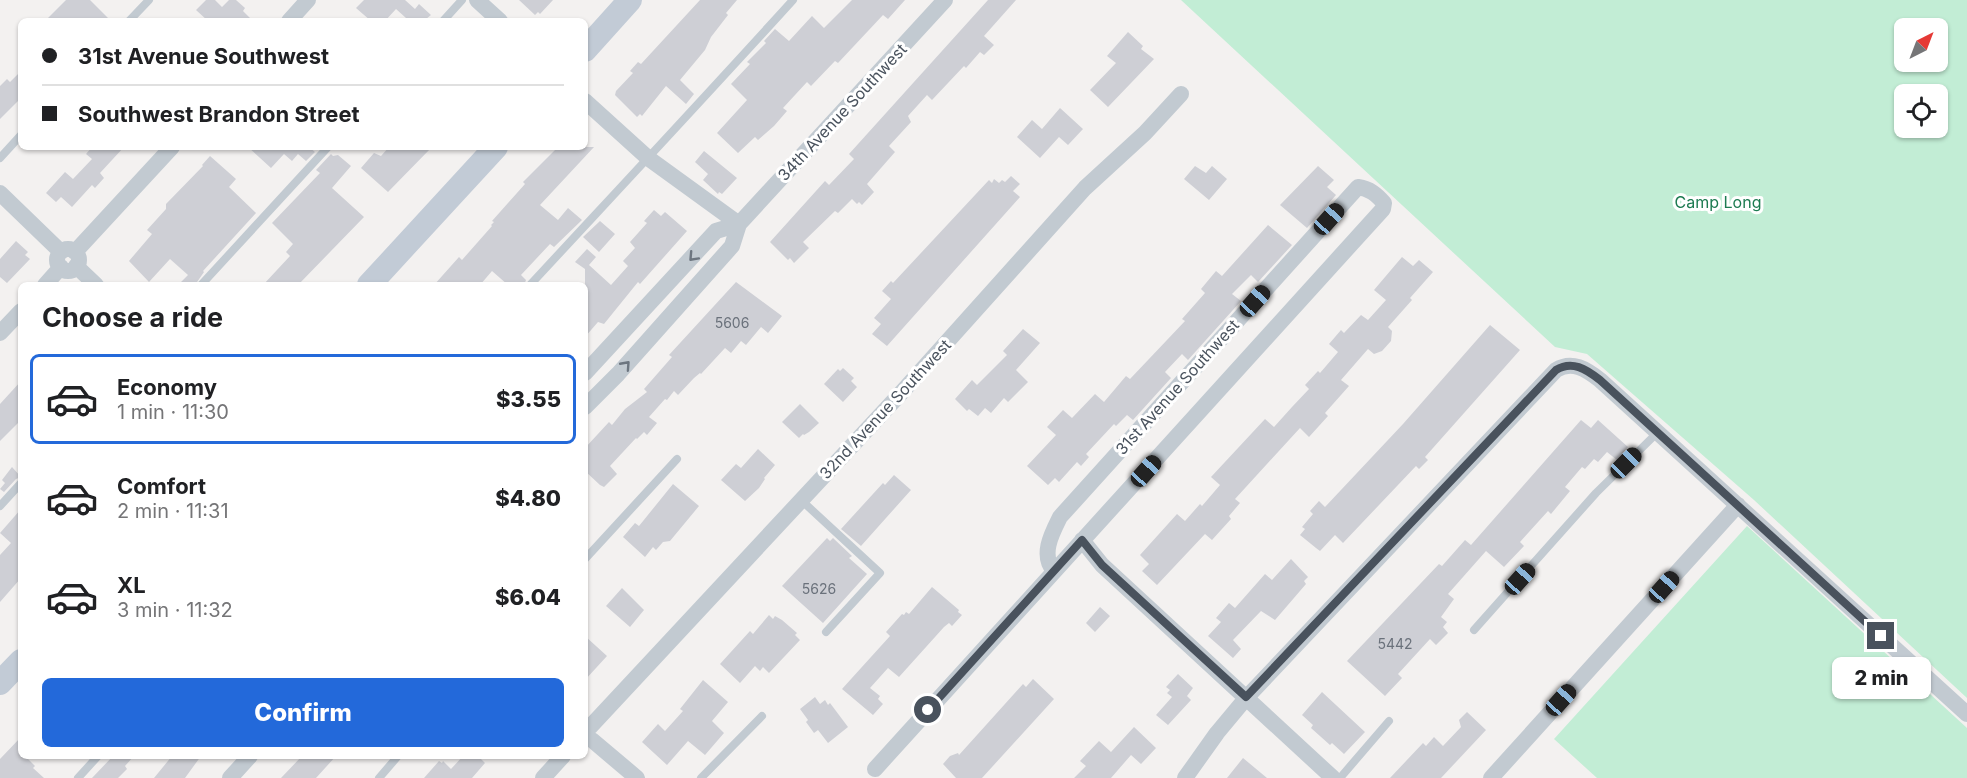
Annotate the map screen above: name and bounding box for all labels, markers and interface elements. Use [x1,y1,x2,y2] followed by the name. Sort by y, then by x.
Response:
[1894,18,1948,72] north arrow
[1894,18,1948,138] map controls
[773,39,911,185] street label: 34th Avenue Southwest
[78,43,329,69] text: 31st Avenue Southwest
[1894,84,1948,138] button: locate
[78,101,360,127] text: Southwest Brandon Street
[1675,192,1761,212] park label: Camp Long
[1310,200,1348,238] car
[689,250,700,261] one-way arrow
[1236,282,1274,320] car
[42,301,223,334] text: Choose a ride
[715,314,749,331] house number: 5606
[1111,315,1243,459] street label: 31st Avenue Southwest
[815,335,955,483] street label: 32nd Avenue Southwest
[619,361,630,372] one-way arrow
[45,372,99,426] icon: car
[117,374,217,400] text: Economy
[496,386,561,412] text: $3.55
[117,400,229,424] text: 1 min · 11:30
[1607,444,1645,482] car
[1127,452,1165,490] car
[45,471,99,525] icon: car
[117,473,206,499] text: Comfort
[495,485,561,511] text: $4.80
[117,499,229,523] text: 2 min · 11:31
[1501,560,1539,598] car
[1645,568,1683,606] car
[45,570,99,624] icon: car
[117,572,146,598] text: XL
[802,580,836,597] house number: 5626
[495,584,561,610] text: $6.04
[117,598,233,622] text: 3 min · 11:32
[1867,622,1894,649] route end
[1377,635,1413,652] house number: 5442
[1832,657,1930,699] callout: 2 min
[1854,666,1909,690] text: 2 min
[42,678,564,747] button: Confirm
[1542,681,1580,719] car
[914,696,941,723] route start

